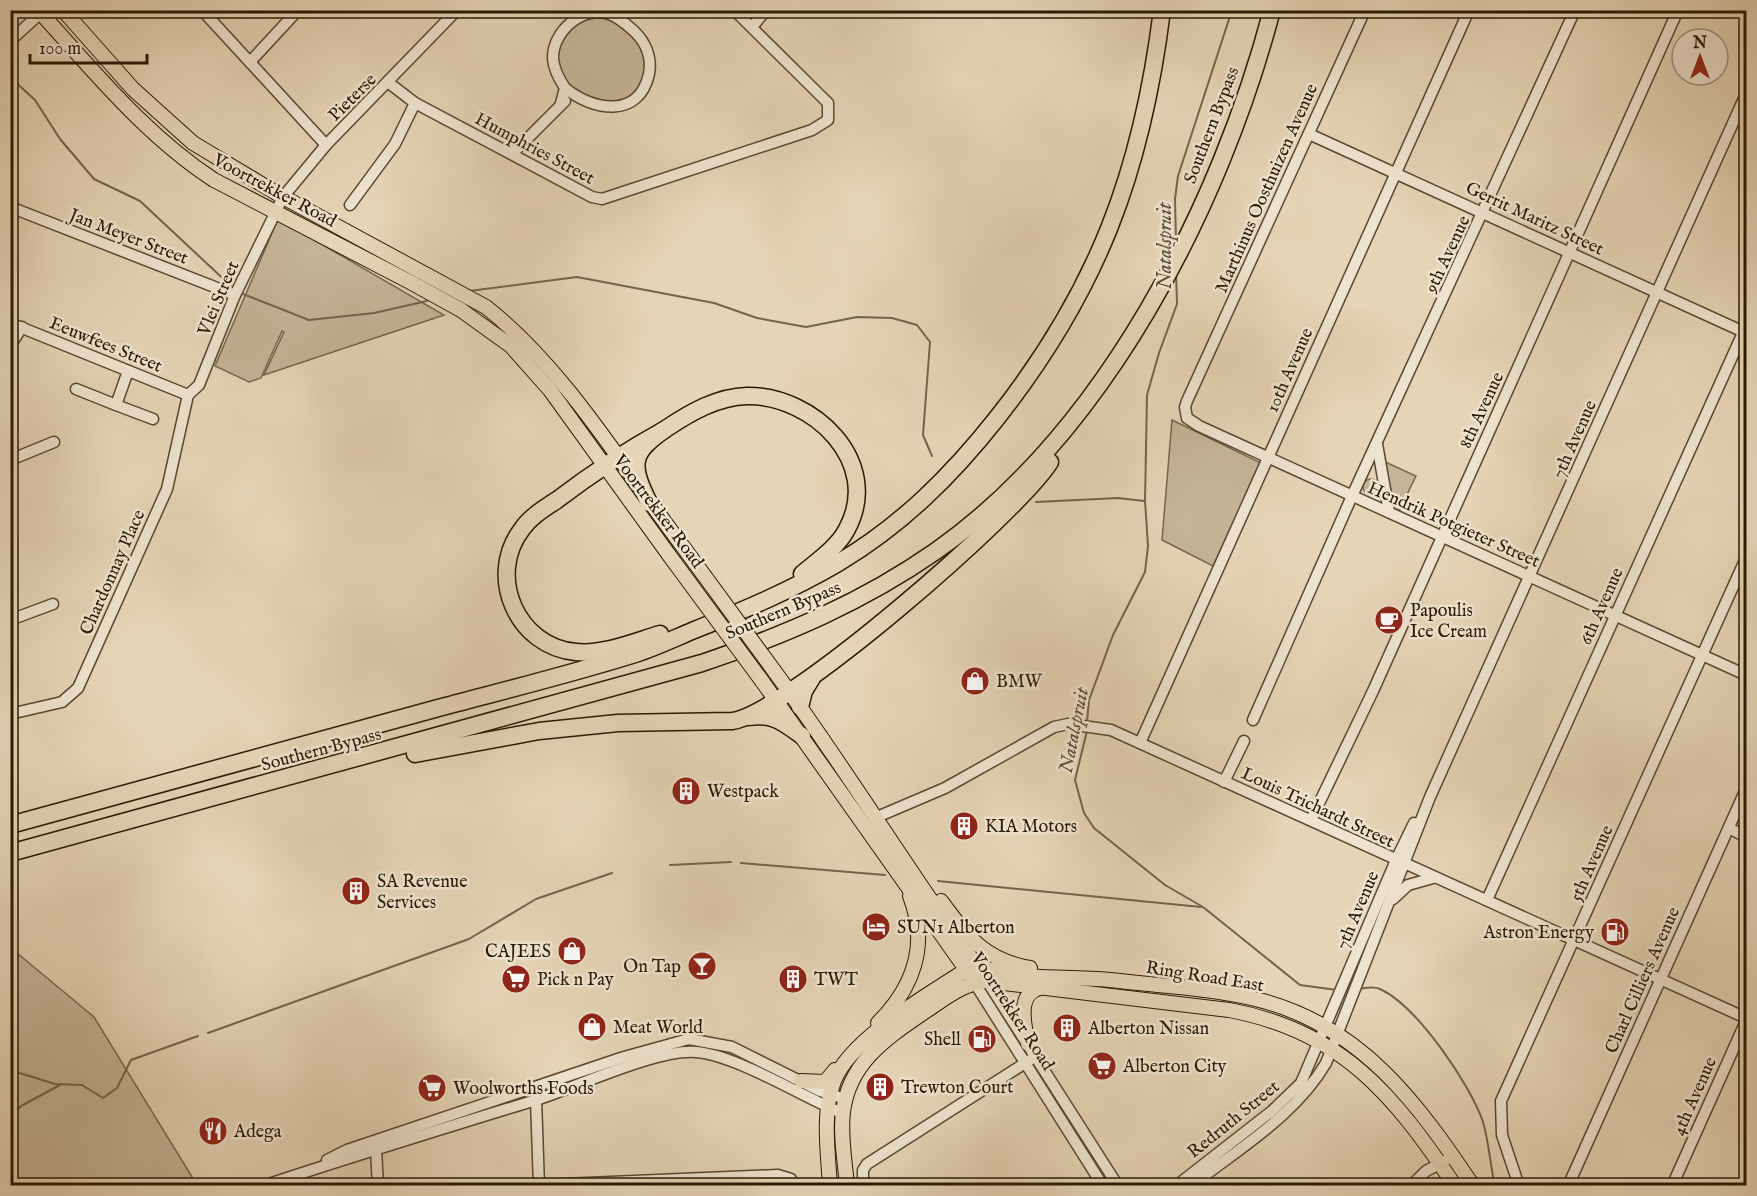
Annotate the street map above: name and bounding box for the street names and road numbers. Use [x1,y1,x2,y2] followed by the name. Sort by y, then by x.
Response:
[1180,64,1245,187] street label: Southern Bypass
[324,69,382,127] street label: Pieterse
[1211,80,1324,297] street label: Marthinus Oosthuizen Avenue
[470,108,598,191] street label: Humphries Street
[208,149,340,234] street label: Voortrekker Road
[1462,177,1607,261] street label: Gerrit Maritz Street
[64,203,191,271] street label: Jan Meyer Street
[1420,212,1476,298] street label: 9th Avenue
[193,258,245,340] street label: Vlei Street
[46,312,165,379] street label: Eeuwfees Street
[1262,325,1319,416] street label: 10th Avenue
[1455,369,1510,453] street label: 8th Avenue
[1548,397,1603,482] street label: 7th Avenue
[607,450,708,574] street label: Voortrekker Road
[1364,477,1543,574] street label: Hendrik Potgieter Street
[75,506,151,639] street label: Chardonnay Place
[1575,564,1630,649] street label: 6th Avenue
[722,577,845,646] street label: Southern Bypass
[259,723,384,778] street label: Southern Bypass
[1237,763,1398,854] street label: Louis Trichardt Street
[1565,822,1619,905] street label: 5th Avenue
[1332,868,1385,953] street label: 7th Avenue
[1601,904,1686,1057] street label: Charl Cilliers Avenue
[964,947,1059,1076] street label: Voortrekker Road
[1144,957,1265,998] street label: Ring Road East
[1668,1054,1723,1139] street label: 4th Avenue
[1183,1076,1285,1164] street label: Redruth Street

